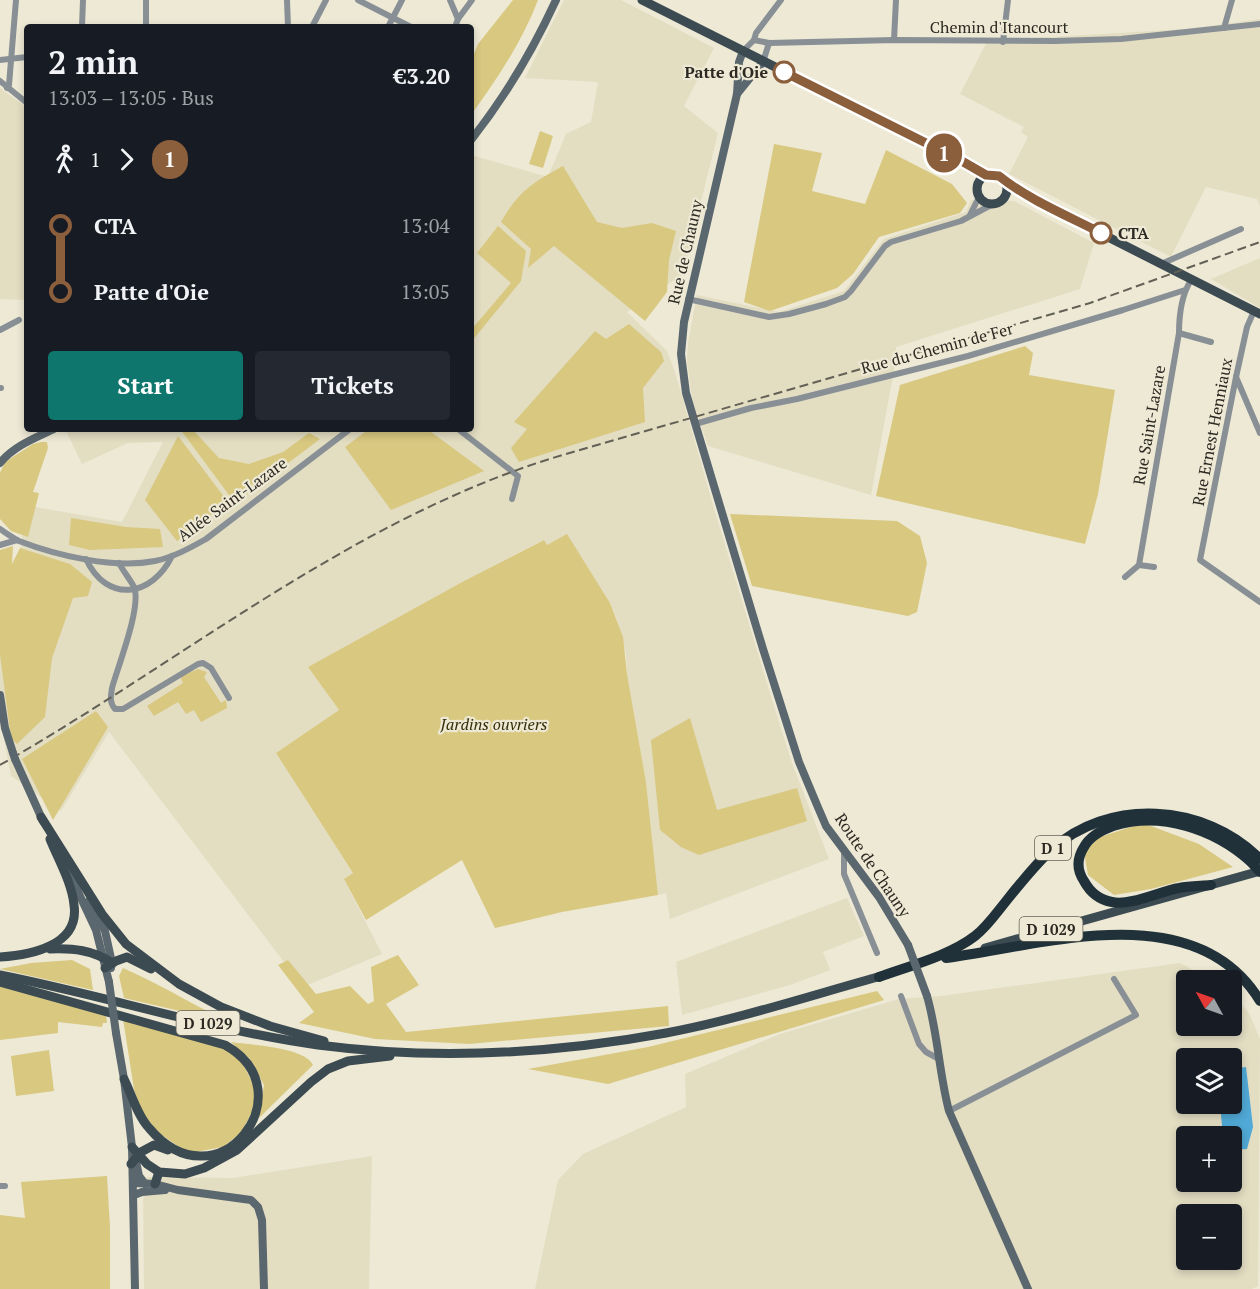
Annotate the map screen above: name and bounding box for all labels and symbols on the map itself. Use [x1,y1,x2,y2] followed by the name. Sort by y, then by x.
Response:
[930,16,1068,38] street label: Chemin d'Itancourt
[684,61,768,83] place label: Patte d'Oie
[773,61,795,83] marker: Patte d'Oie
[924,134,964,172] line badge: 1
[662,197,708,306] street label: Rue de Chauny
[1090,222,1112,244] marker: CTA
[1118,222,1149,244] place label: CTA
[858,317,1016,379] street label: Rue du Chemin de Fer
[1187,356,1237,508] street label: Rue Ernest Henniaux
[1128,363,1170,487] street label: Rue Saint-Lazare
[173,452,291,546] street label: Allée Saint-Lazare
[439,713,548,735] park label: Jardins ouvriers
[830,809,917,922] street label: Route de Chauny
[1035,836,1071,860] road number: D 1
[1020,917,1082,941] road number: D 1029
[1176,970,1242,1036] north arrow
[176,1011,240,1035] road number: D 1029

